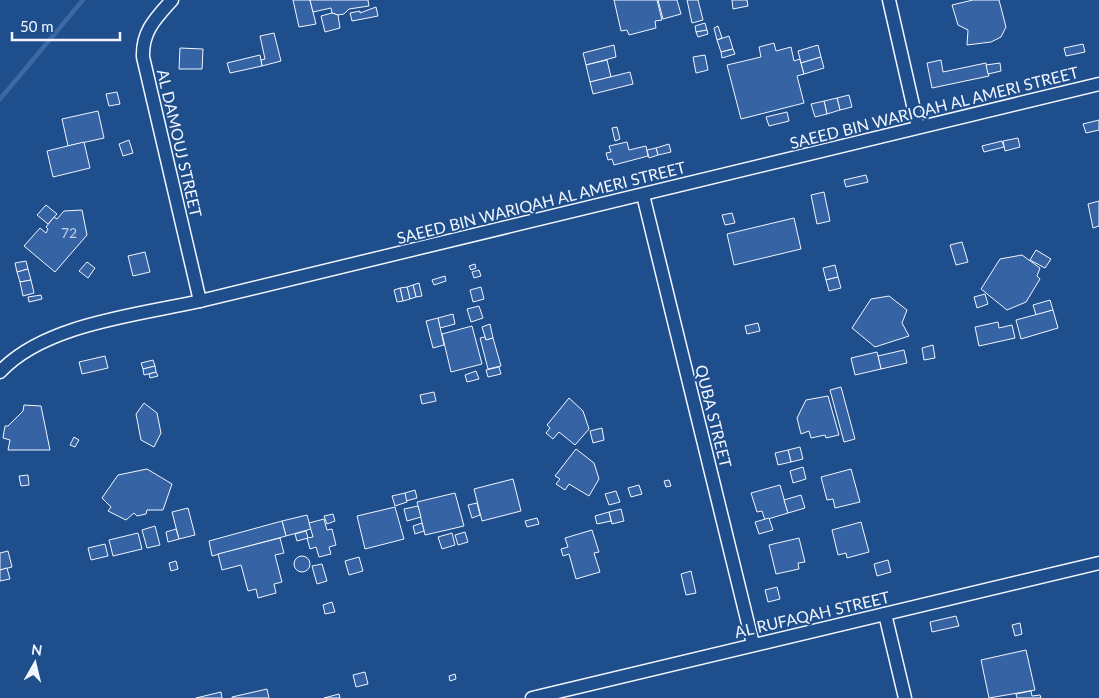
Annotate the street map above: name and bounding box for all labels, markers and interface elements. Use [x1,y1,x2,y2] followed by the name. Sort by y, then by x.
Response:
[12,10,120,42] scale bar
[20,17,54,35] text: 50 m
[788,62,1081,152] street label: SAEED BIN WARIQAH AL AMERI STREET
[154,67,206,219] street label: AL DAMOUJ STREET
[395,157,688,247] street label: SAEED BIN WARIQAH AL AMERI STREET
[61,224,77,241] house number: 72
[692,363,736,470] street label: QUBA STREET
[733,587,892,641] street label: AL RUFAQAH STREET
[10,638,60,688] north arrow
[30,640,43,659] text: N

